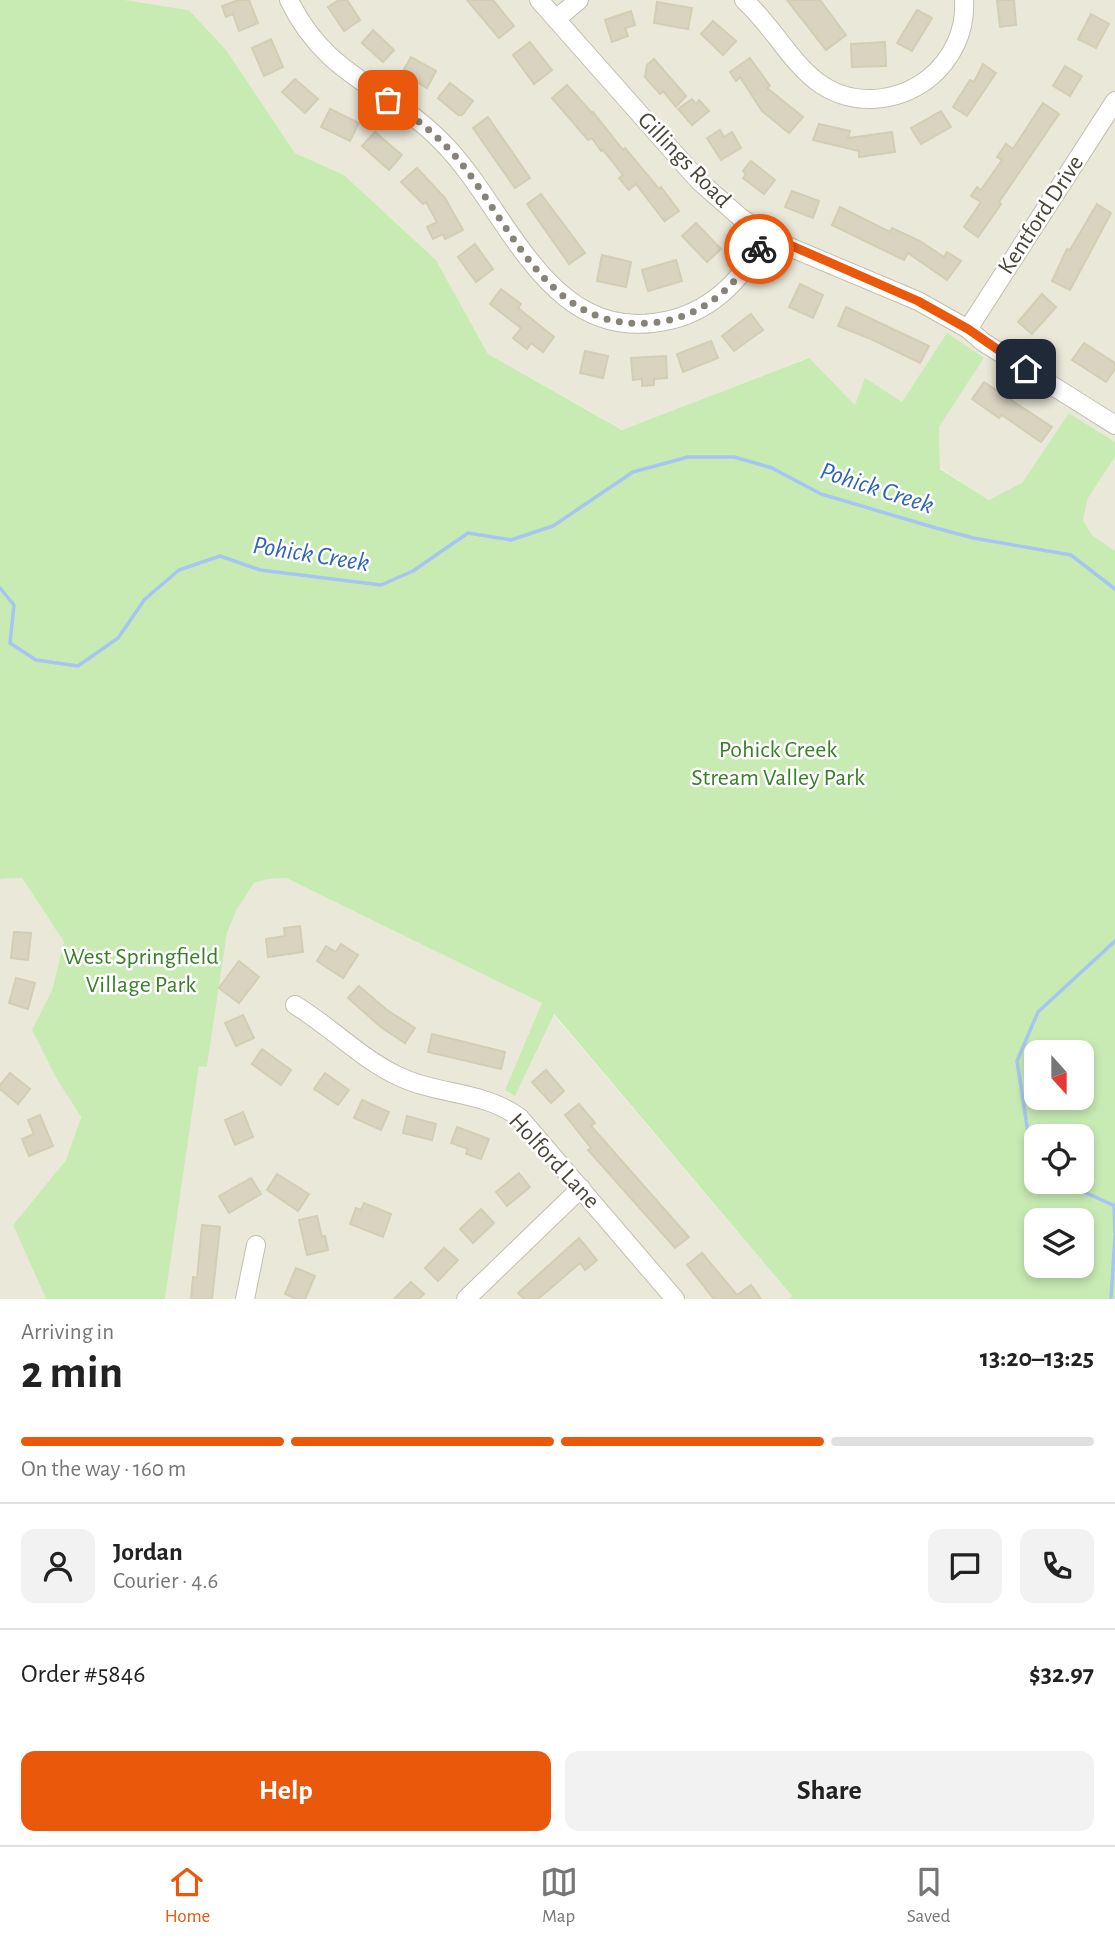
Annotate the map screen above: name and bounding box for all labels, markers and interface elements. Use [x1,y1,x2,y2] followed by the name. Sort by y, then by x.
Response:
[358,70,418,130] pin
[369,81,407,119] icon: bag
[633,108,735,212] street label: Gillings Road
[994,151,1088,279] street label: Kentford Drive
[724,214,794,284] courier
[740,230,778,268] icon: bike
[996,339,1056,399] pin
[1007,350,1045,388] icon: home
[817,457,937,519] water label: Pohick Creek
[251,532,371,576] water label: Pohick Creek
[691,738,865,790] park label: Pohick Creek Stream Valley Park
[63,945,219,997] park label: West Springfield Village Park
[1024,1040,1094,1110] north arrow
[1024,1040,1094,1278] map controls
[504,1109,604,1213] street label: Holford Lane
[1024,1124,1094,1194] button: locate
[1024,1208,1094,1278] button: layers
[21,1321,114,1344] text: Arriving in
[980,1345,1094,1371] text: 13:20–13:25
[21,1350,123,1396] text: 2 min
[21,1458,186,1481] text: On the way · 160 m
[21,1529,95,1603] button: person
[928,1529,1002,1603] button: chat
[1020,1529,1094,1603] button: phone
[113,1539,183,1565] text: Jordan
[113,1570,218,1593] text: Courier · 4.6
[21,1661,145,1687] text: Order #5846
[1029,1661,1094,1687] text: $32.97
[21,1751,551,1831] button: Help
[565,1751,1094,1831] button: Share
[165,1863,210,1928] tab: Home
[540,1863,578,1928] tab: Map
[907,1863,950,1928] tab: Saved

